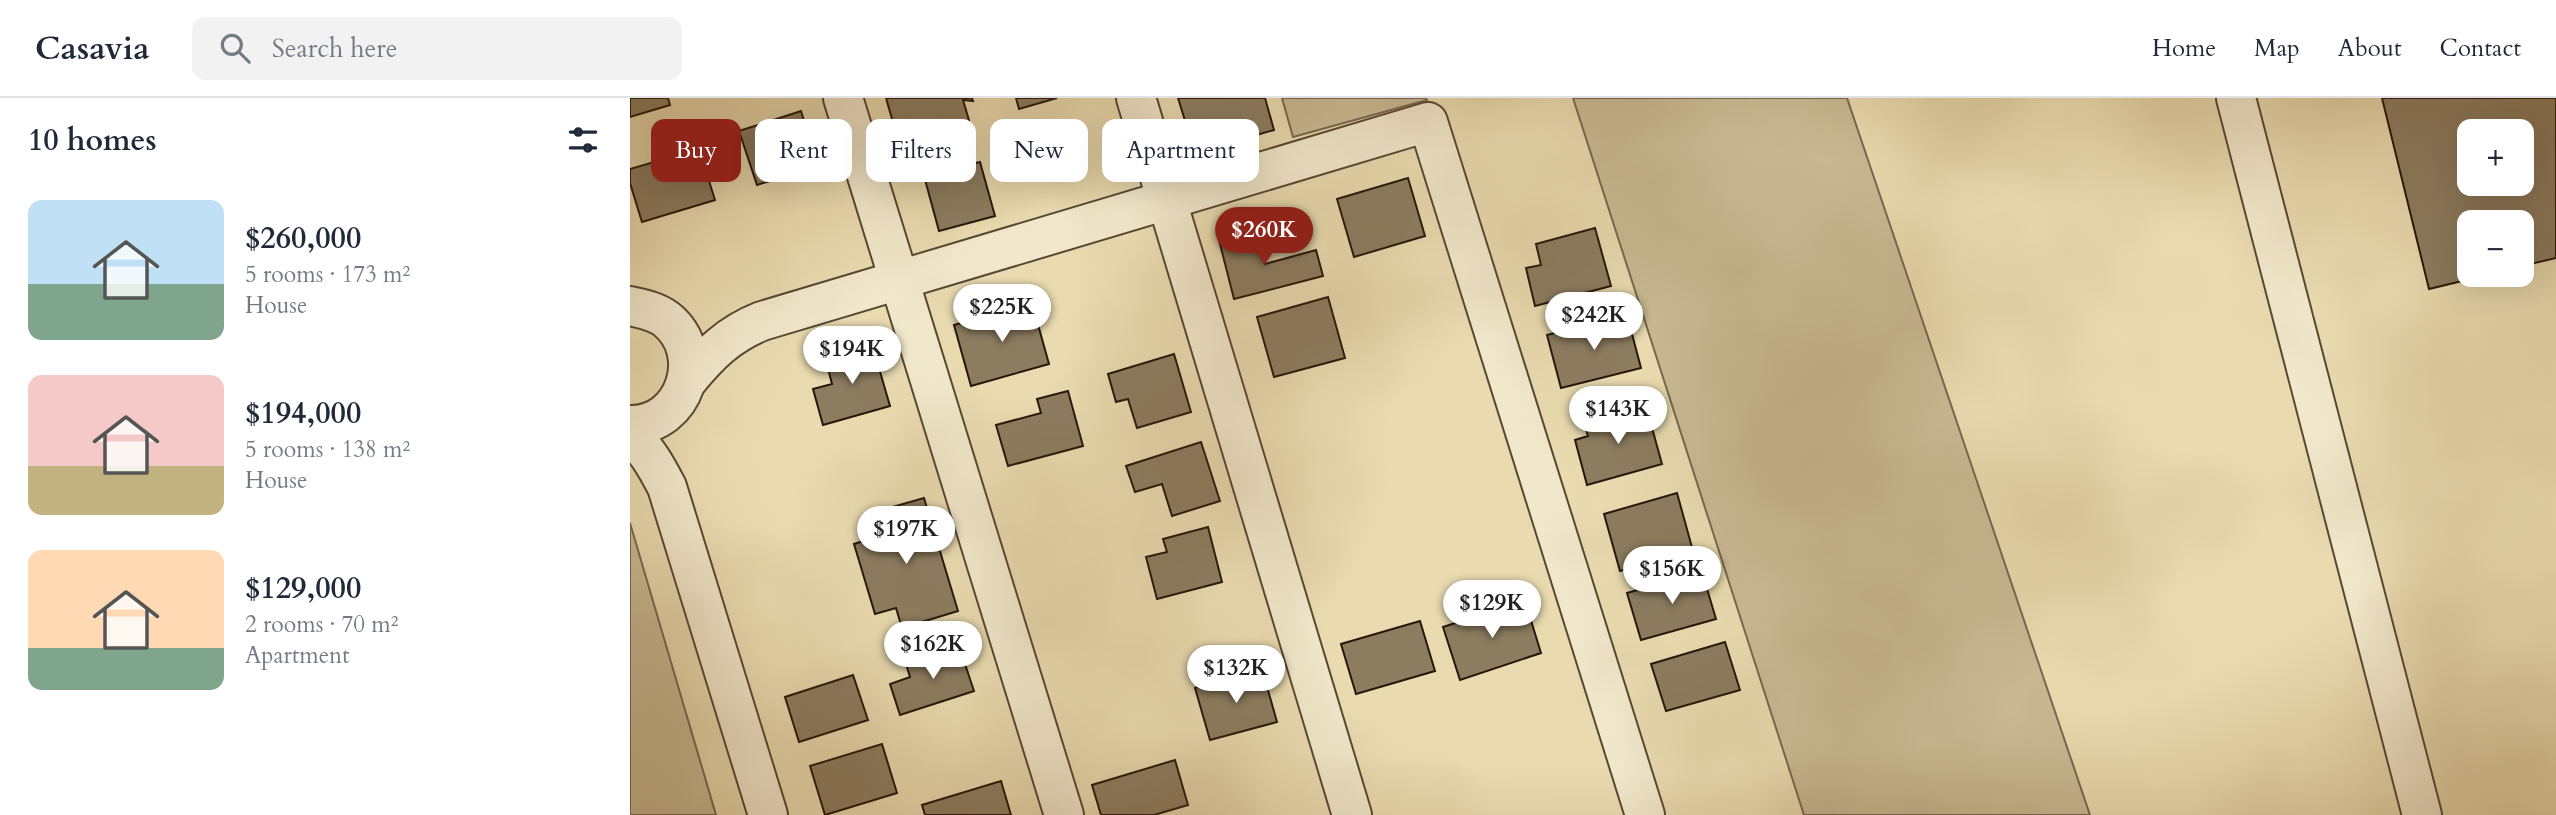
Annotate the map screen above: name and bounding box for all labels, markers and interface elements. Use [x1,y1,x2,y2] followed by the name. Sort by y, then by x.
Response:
[192,17,682,80] search box
[35,26,150,71] text: Casavia
[216,29,254,67] icon: search
[272,31,398,66] text: Search here
[2152,32,2216,65] text: Home
[2254,32,2300,65] text: Map
[2338,32,2402,65] text: About
[2440,32,2521,65] text: Contact
[651,119,741,182] chip: Buy
[755,119,852,182] chip: Rent
[866,119,976,182] chip: Filters
[990,119,1088,182] chip: New
[1102,119,1259,182] chip: Apartment
[2457,119,2534,287] map controls
[2457,119,2534,196] button: +
[28,120,157,161] text: 10 homes
[564,121,602,159] icon: filters
[1215,208,1313,267] pin: $260K
[2457,210,2534,287] button: −
[1231,214,1297,245] text: $260K
[245,218,361,259] text: $260,000
[84,228,168,312] icon: home
[245,259,410,290] text: 5 rooms · 173 m²
[953,285,1051,344] pin: $225K
[245,290,307,321] text: House
[969,291,1035,322] text: $225K
[1545,292,1643,352] pin: $242K
[1561,299,1627,330] text: $242K
[803,327,901,386] pin: $194K
[819,333,885,364] text: $194K
[1569,386,1667,446] pin: $143K
[245,393,361,434] text: $194,000
[1585,393,1651,424] text: $143K
[84,403,168,487] icon: home
[245,434,410,465] text: 5 rooms · 138 m²
[245,465,307,496] text: House
[857,506,955,566] pin: $197K
[873,513,939,544] text: $197K
[1623,546,1721,606] pin: $156K
[1639,553,1705,584] text: $156K
[245,568,361,609] text: $129,000
[84,578,168,662] icon: home
[1443,580,1541,640] pin: $129K
[1459,587,1525,618] text: $129K
[245,609,398,640] text: 2 rooms · 70 m²
[884,622,982,681] pin: $162K
[900,628,966,659] text: $162K
[245,640,349,671] text: Apartment
[1187,646,1285,705] pin: $132K
[1203,652,1269,683] text: $132K

